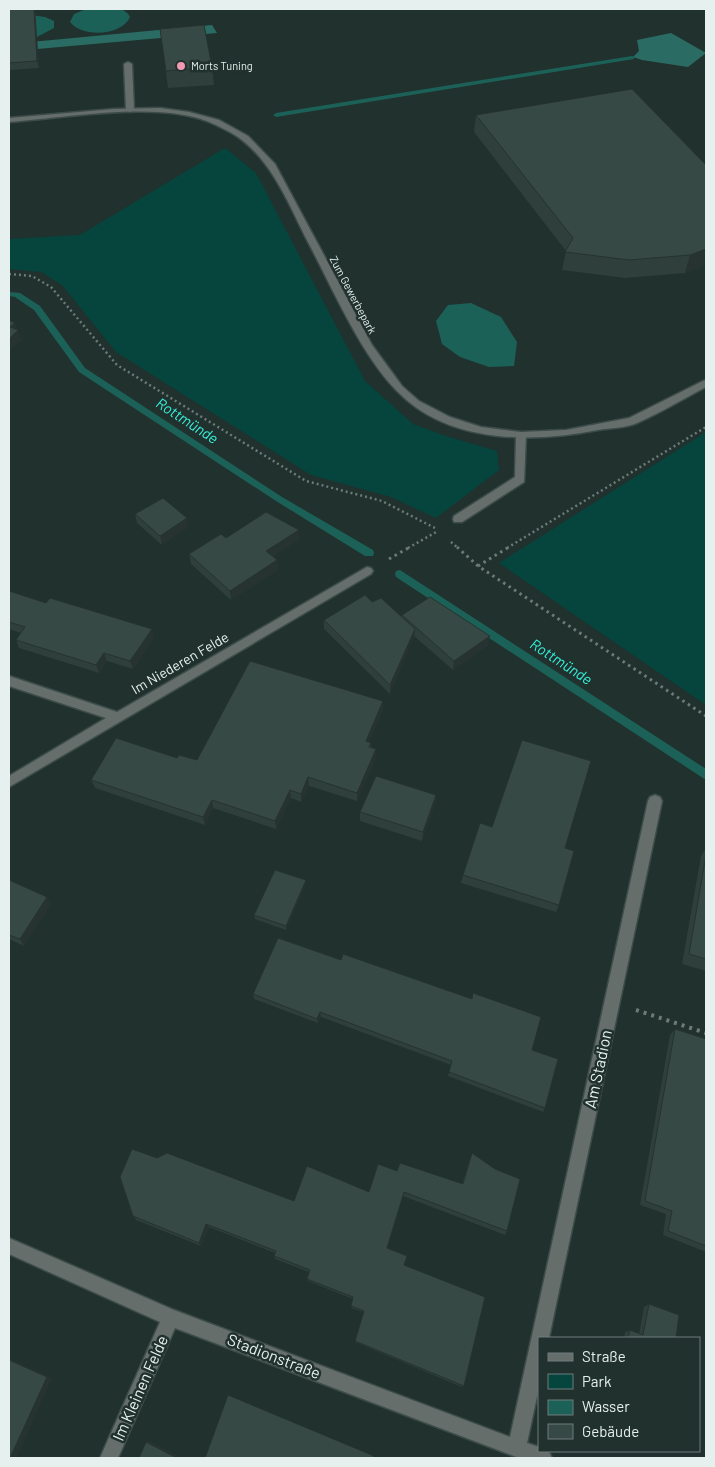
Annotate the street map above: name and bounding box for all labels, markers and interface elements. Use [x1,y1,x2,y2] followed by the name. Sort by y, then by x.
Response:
[191,59,253,72] place label: Morts Tuning
[175,60,187,72] marker: Morts Tuning
[327,254,380,336] street label: Zum Gewerbepark
[153,393,222,447] water label: Rottmünde
[128,628,231,697] street label: Im Niederen Felde
[527,634,596,688] water label: Rottmünde
[580,1028,615,1110] street label: Am Stadion
[225,1329,324,1382] street label: Stadionstraße
[108,1332,171,1443] street label: Im Kleinen Felde
[538,1337,700,1452] legend
[582,1347,626,1365] text: Straße
[582,1372,612,1390] text: Park
[582,1397,630,1415] text: Wasser
[582,1422,639,1440] text: Gebäude

